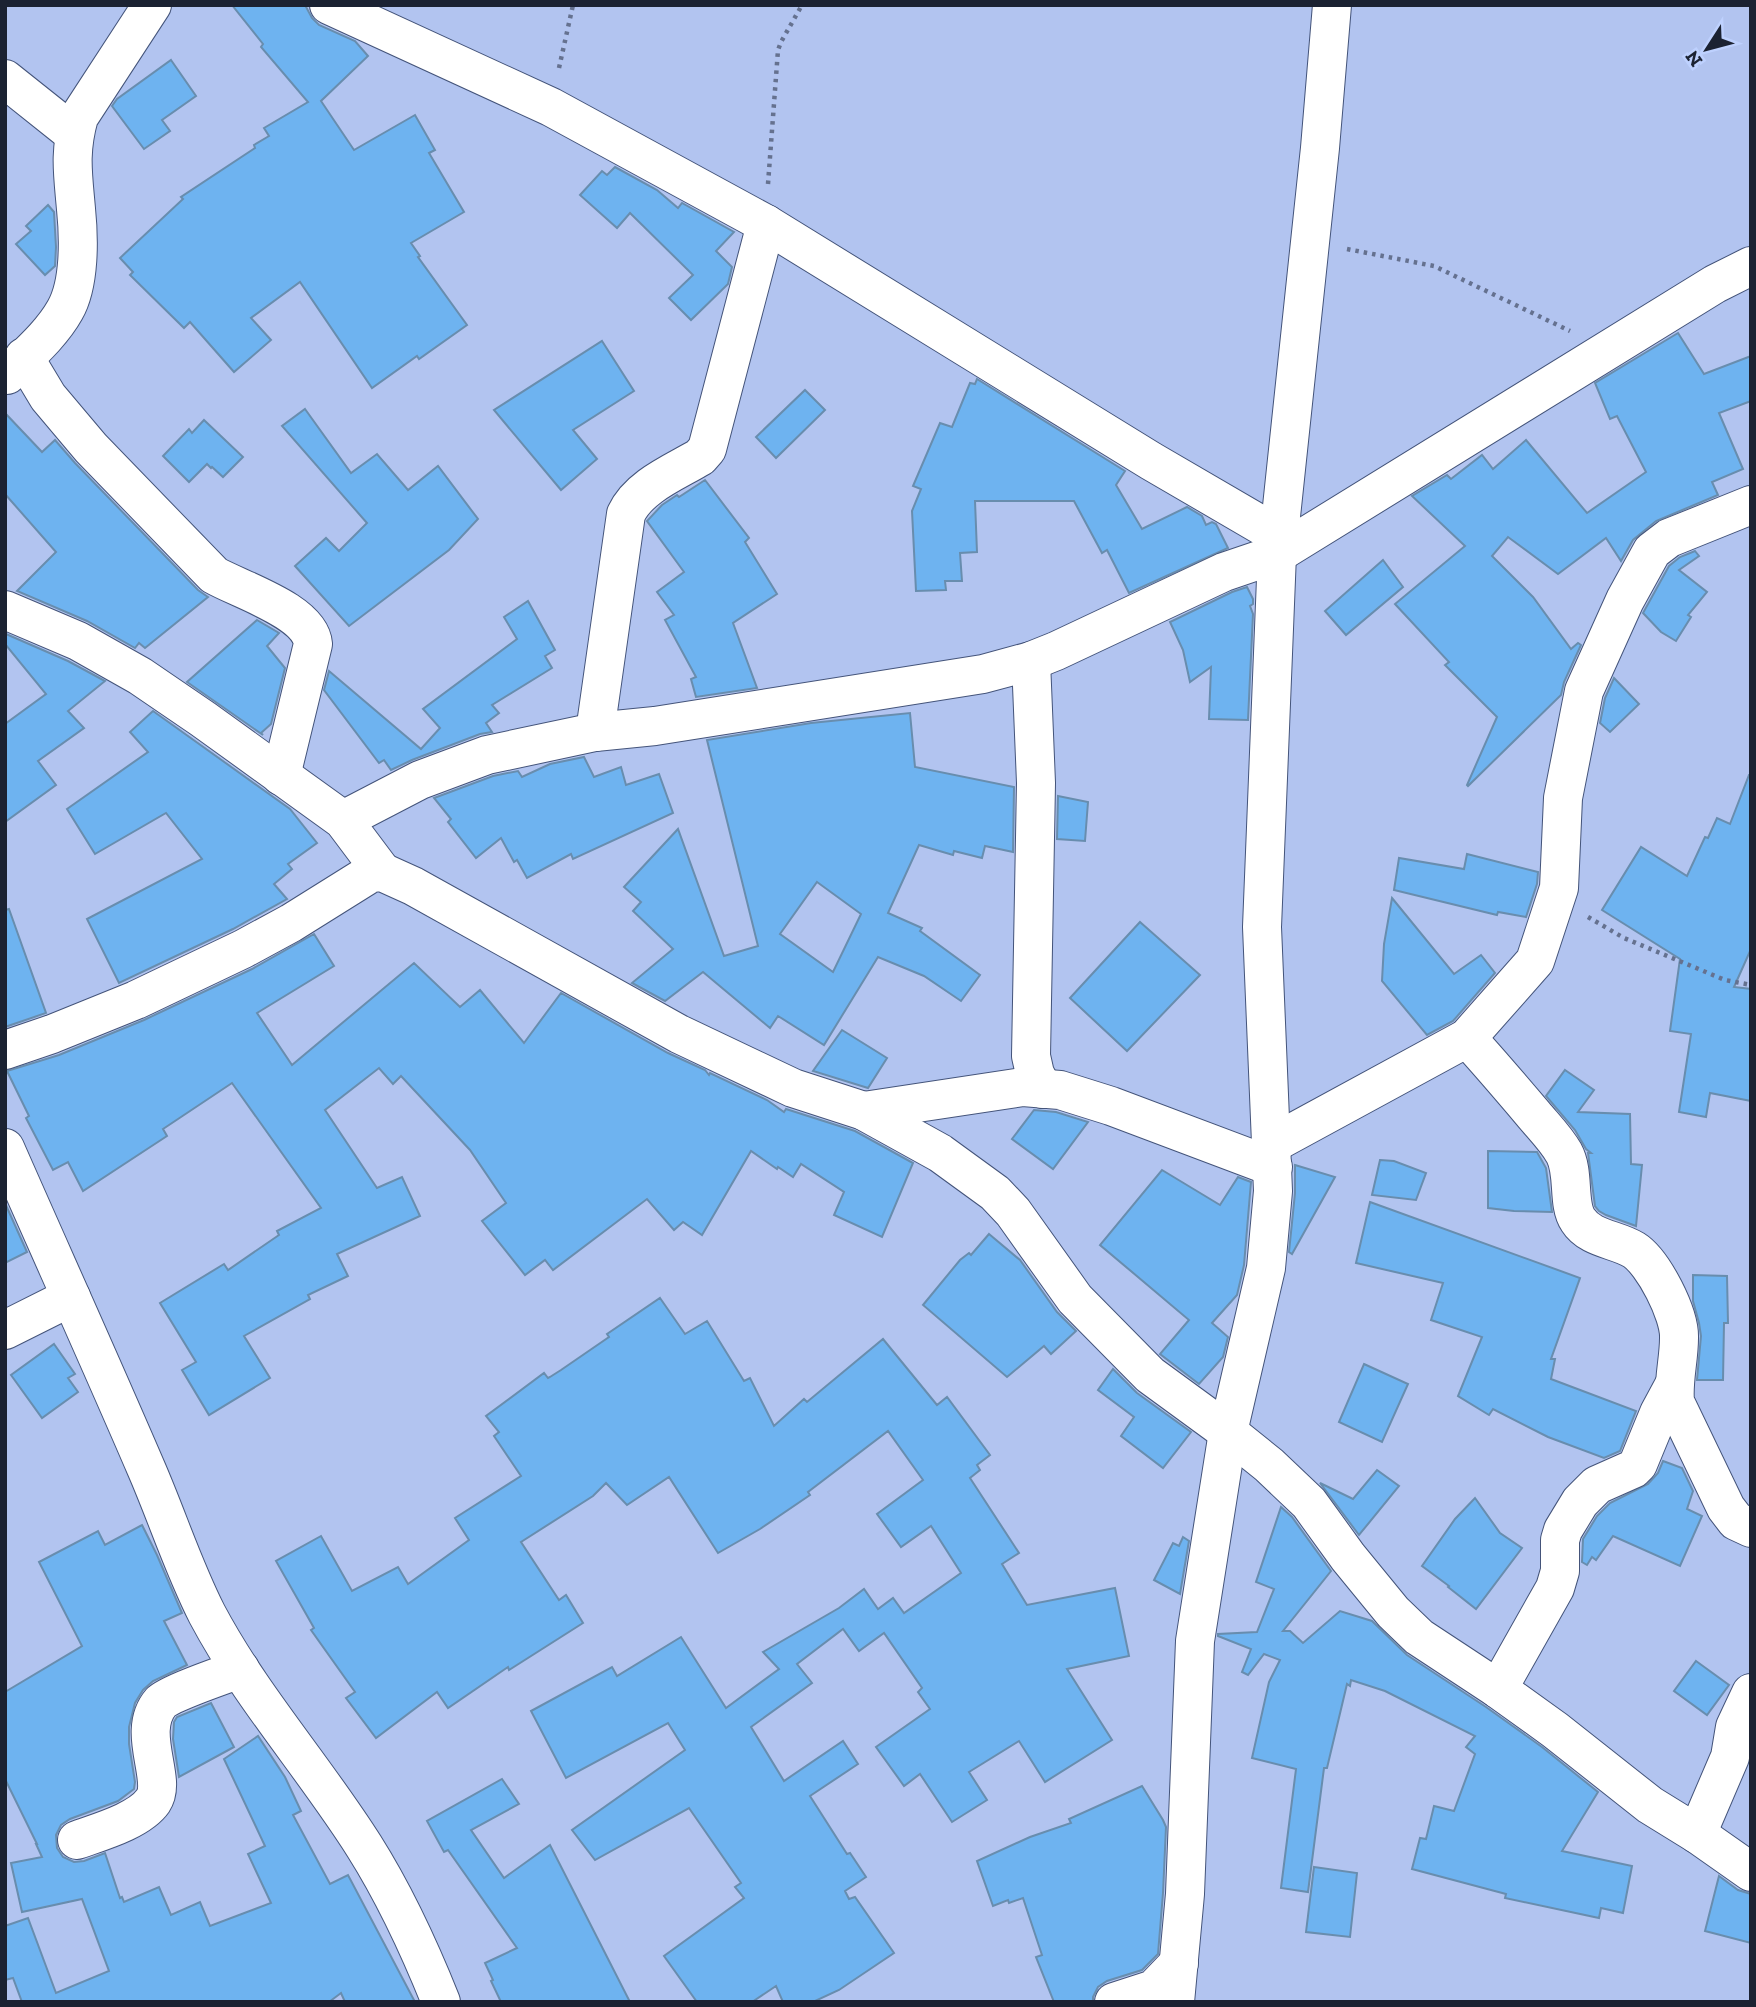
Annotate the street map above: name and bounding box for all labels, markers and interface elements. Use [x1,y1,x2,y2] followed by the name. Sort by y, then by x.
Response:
[1672,14,1742,84] north arrow
[1680,46,1707,71] text: N

